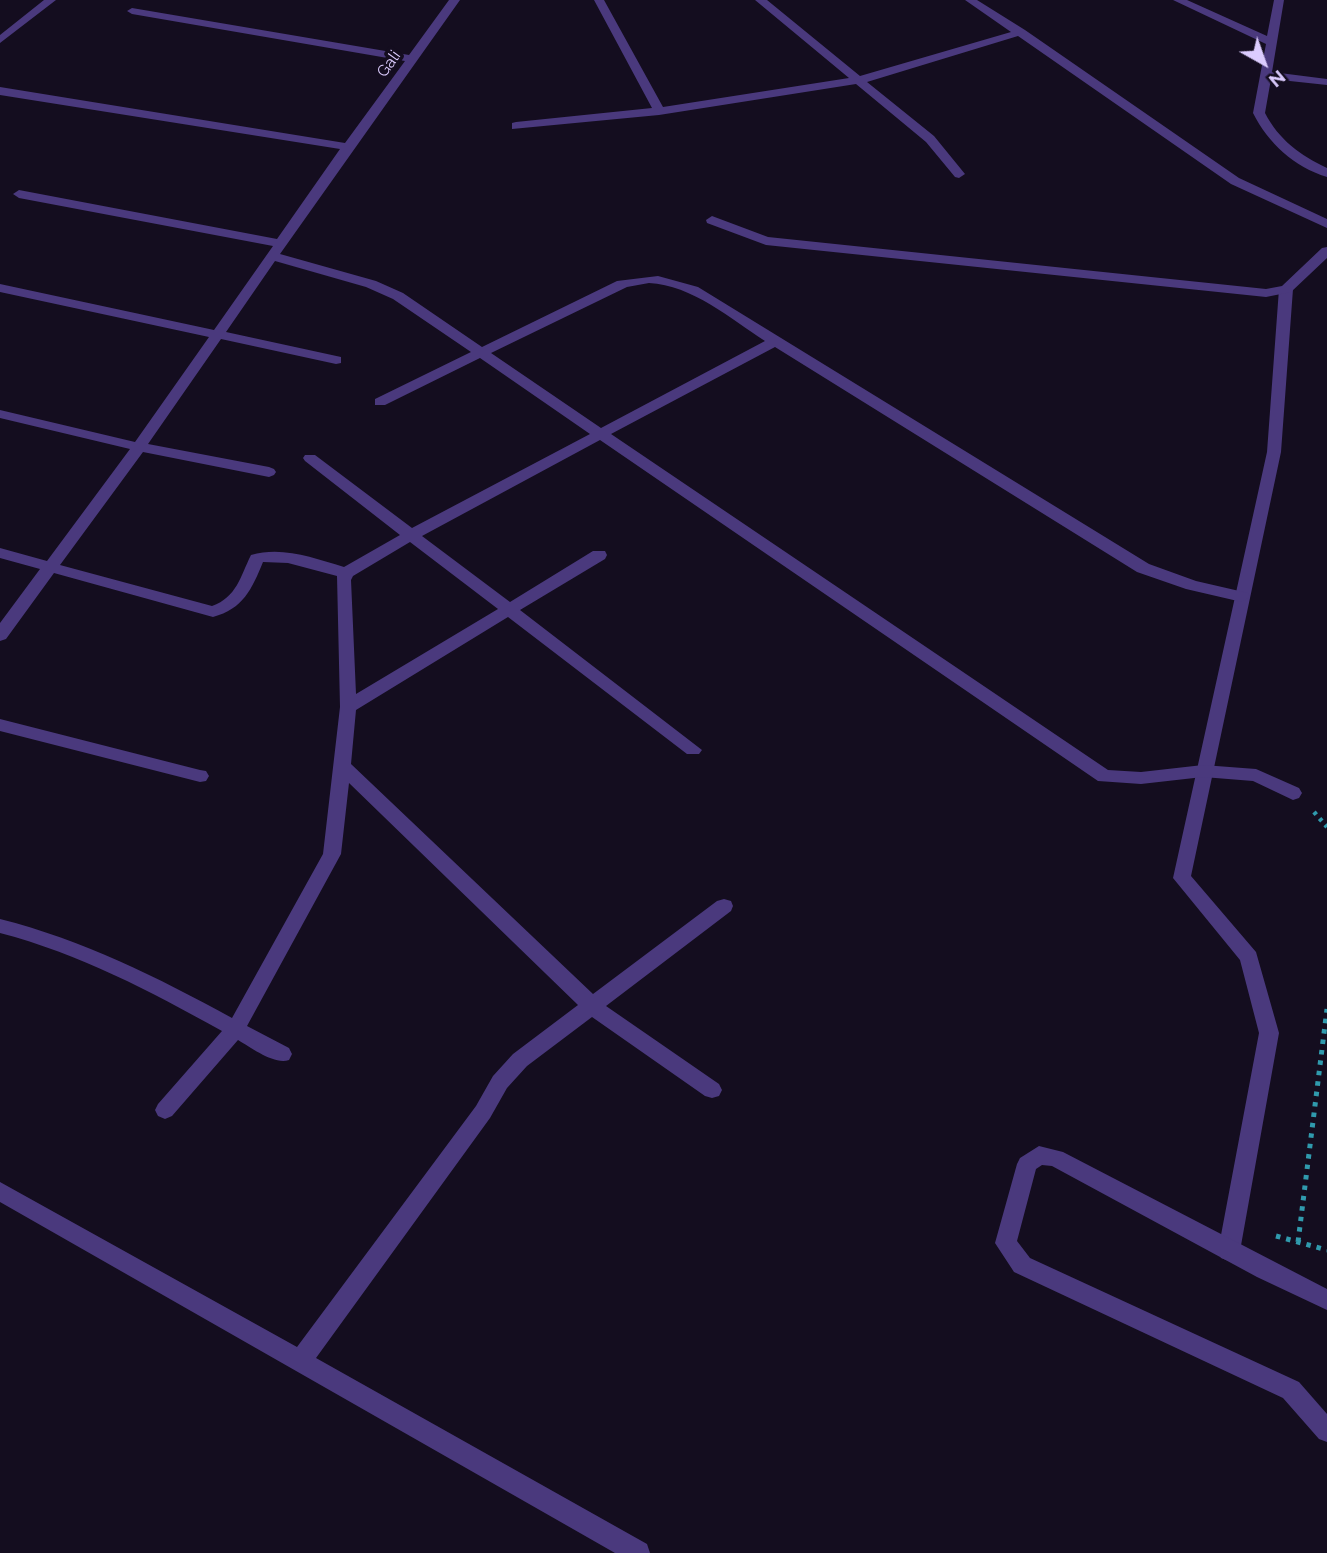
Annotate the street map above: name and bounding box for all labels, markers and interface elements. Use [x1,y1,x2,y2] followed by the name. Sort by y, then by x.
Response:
[1229,28,1299,98] north arrow
[373,47,405,81] street label: Gali
[1265,66,1290,92] text: N

